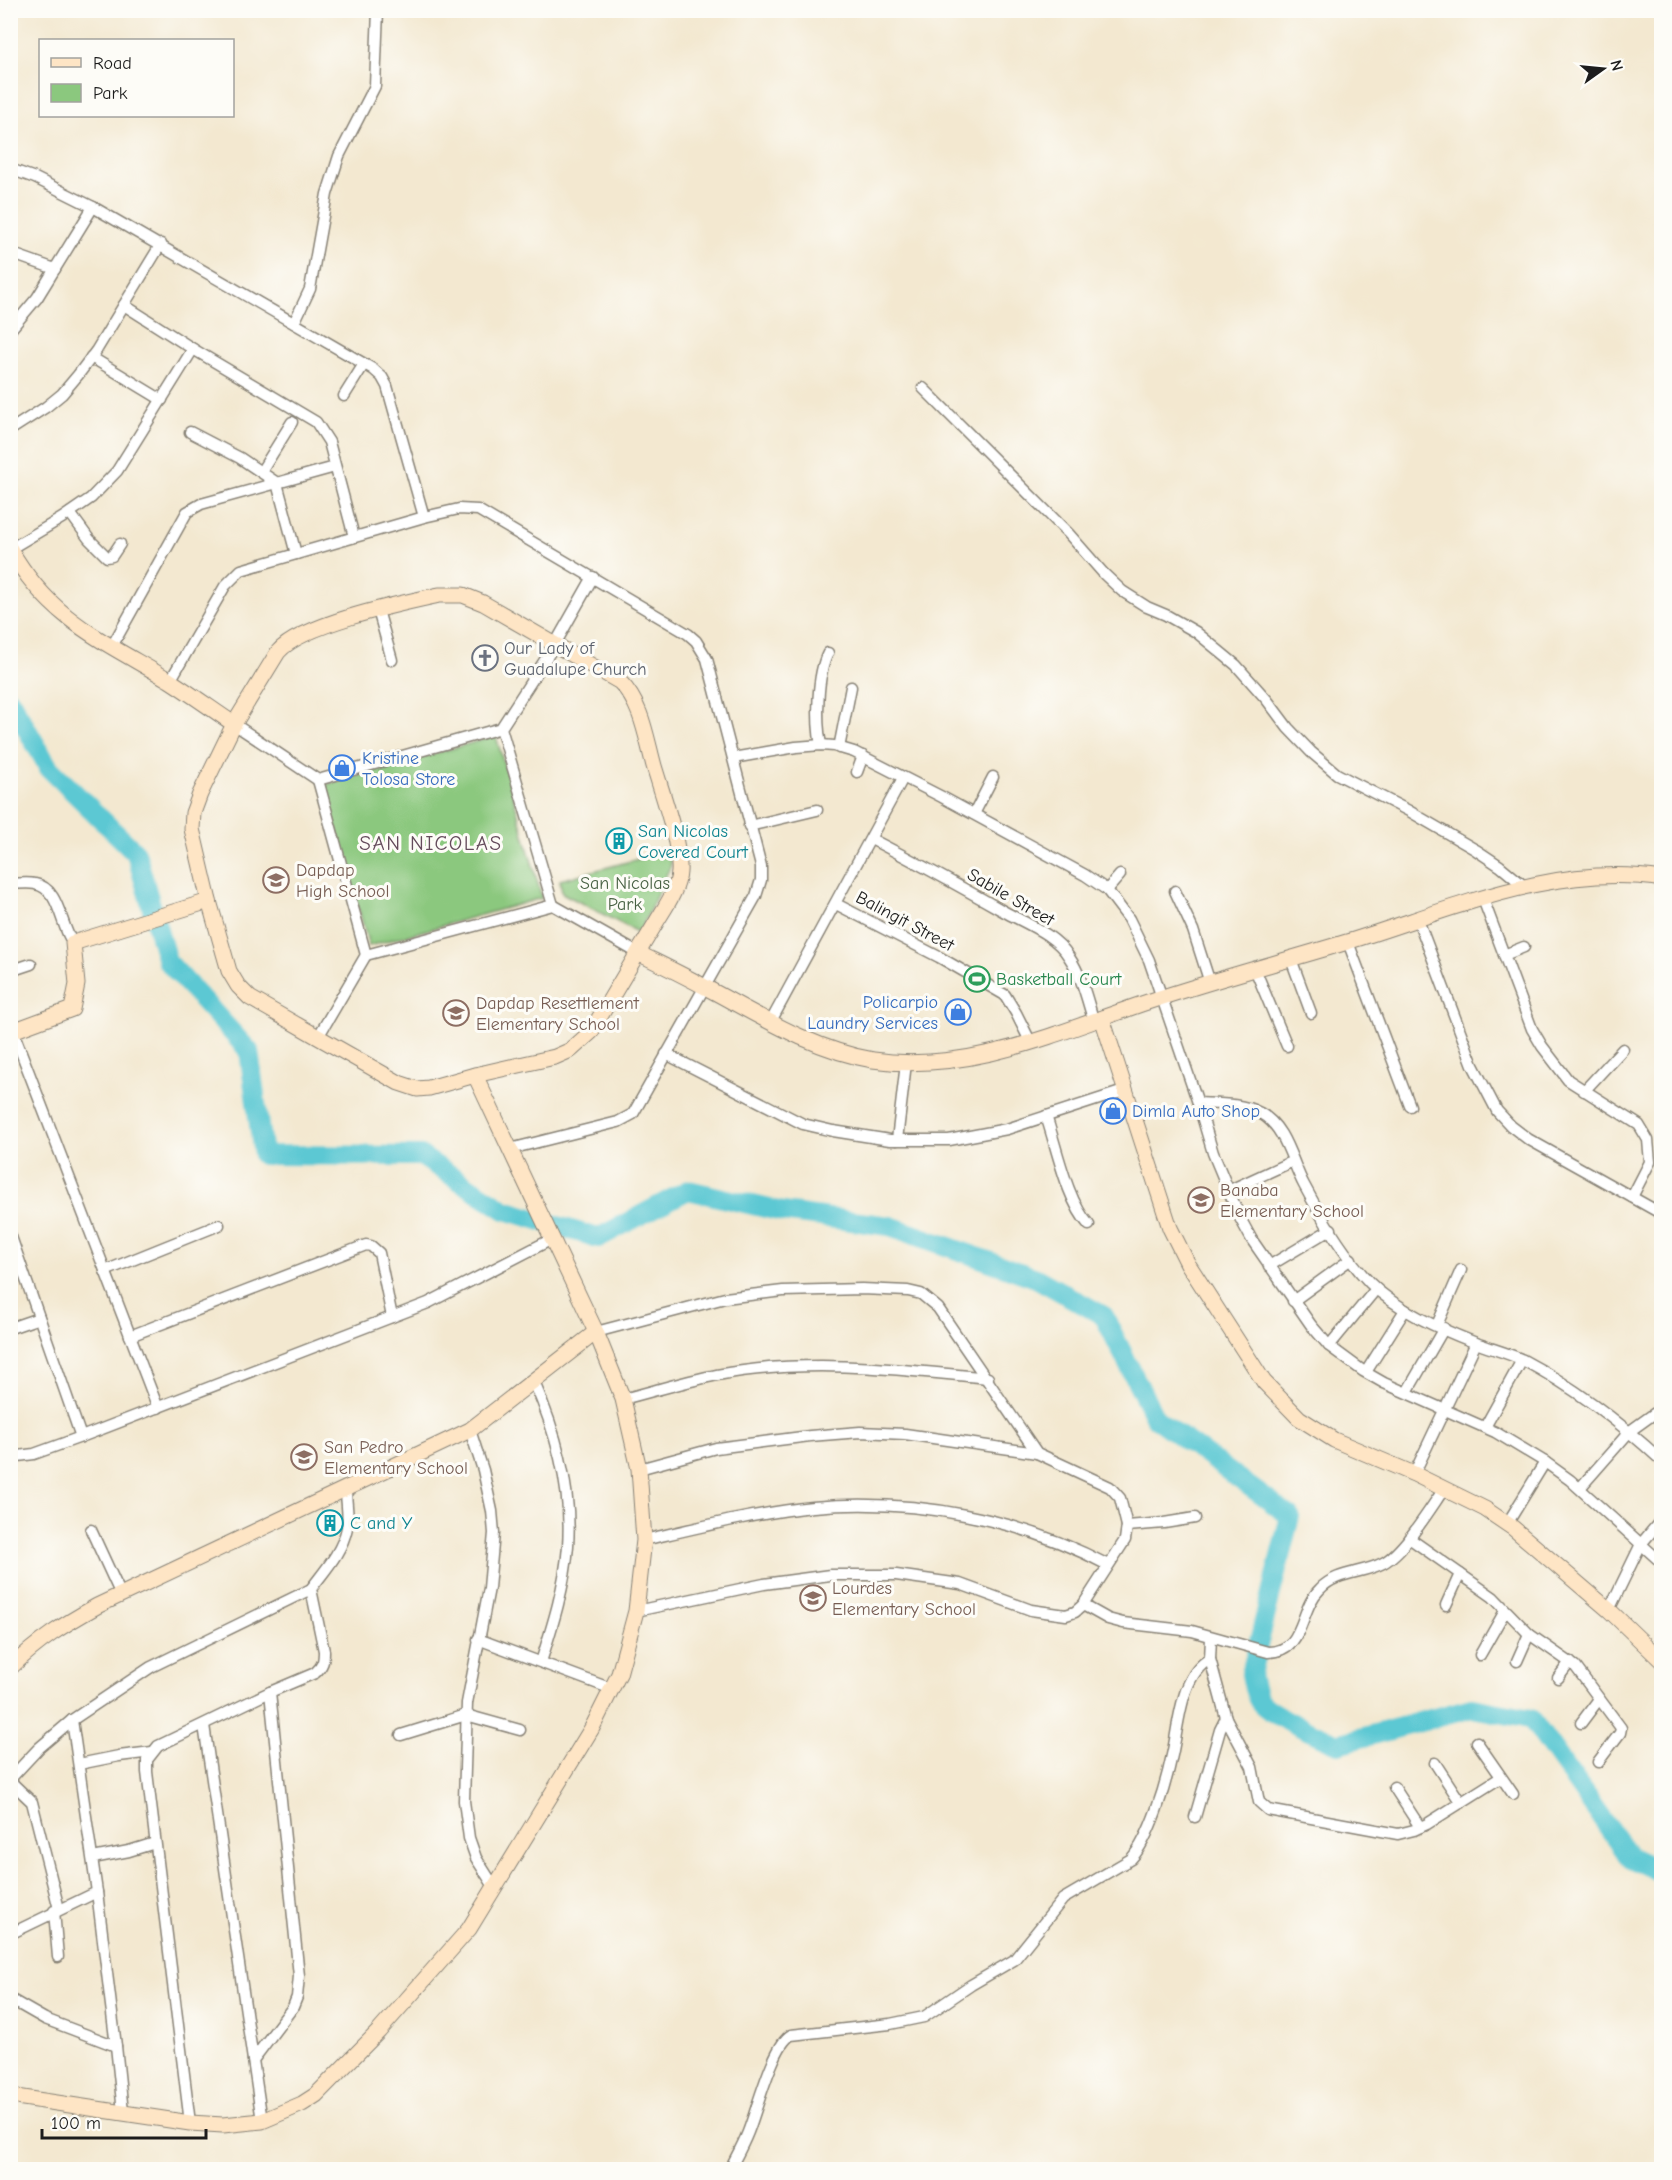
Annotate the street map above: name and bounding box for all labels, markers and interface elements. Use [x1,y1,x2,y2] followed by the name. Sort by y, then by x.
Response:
[39,39,234,117] legend
[1573,39,1633,99] north arrow
[93,53,132,74] text: Road
[1606,58,1627,73] text: N
[93,83,128,104] text: Park
[504,638,647,680] place label: Our Lady of Guadalupe Church
[470,643,500,673] church icon: Our Lady of Guadalupe Church
[362,748,455,790] place label: Kristine Tolosa Store
[327,753,357,783] shop icon: Kristine Tolosa Store
[638,821,749,863] place label: San Nicolas Covered Court
[604,826,634,856] building icon: San Nicolas Covered Court
[359,831,503,855] district label: SAN NICOLAS
[296,860,390,902] place label: Dapdap High School
[964,864,1059,931] street label: Sabile Street
[261,865,291,895] school or university icon: Dapdap High School
[580,873,670,915] park label: San Nicolas Park
[852,887,958,957] street label: Balingit Street
[962,964,992,994] sports icon: Basketball Court
[996,969,1122,990] place label: Basketball Court
[807,992,938,1034] place label: Policarpio Laundry Services
[476,993,640,1035] place label: Dapdap Resettlement Elementary School
[943,997,973,1027] shop icon: Policarpio Laundry Services
[441,998,471,1028] school or university icon: Dapdap Resettlement Elementary School
[1098,1096,1128,1126] shop icon: Dimla Auto Shop
[1132,1101,1260,1122] place label: Dimla Auto Shop
[1220,1180,1364,1222] place label: Banaba Elementary School
[1186,1185,1216,1215] school or university icon: Banaba Elementary School
[324,1437,468,1479] place label: San Pedro Elementary School
[289,1442,319,1472] school or university icon: San Pedro Elementary School
[315,1508,345,1538] building icon: C and Y
[350,1513,413,1534] place label: C and Y
[832,1578,976,1620] place label: Lourdes Elementary School
[798,1583,828,1613] school or university icon: Lourdes Elementary School
[42,2102,206,2140] scale bar
[51,2113,101,2134] text: 100 m

